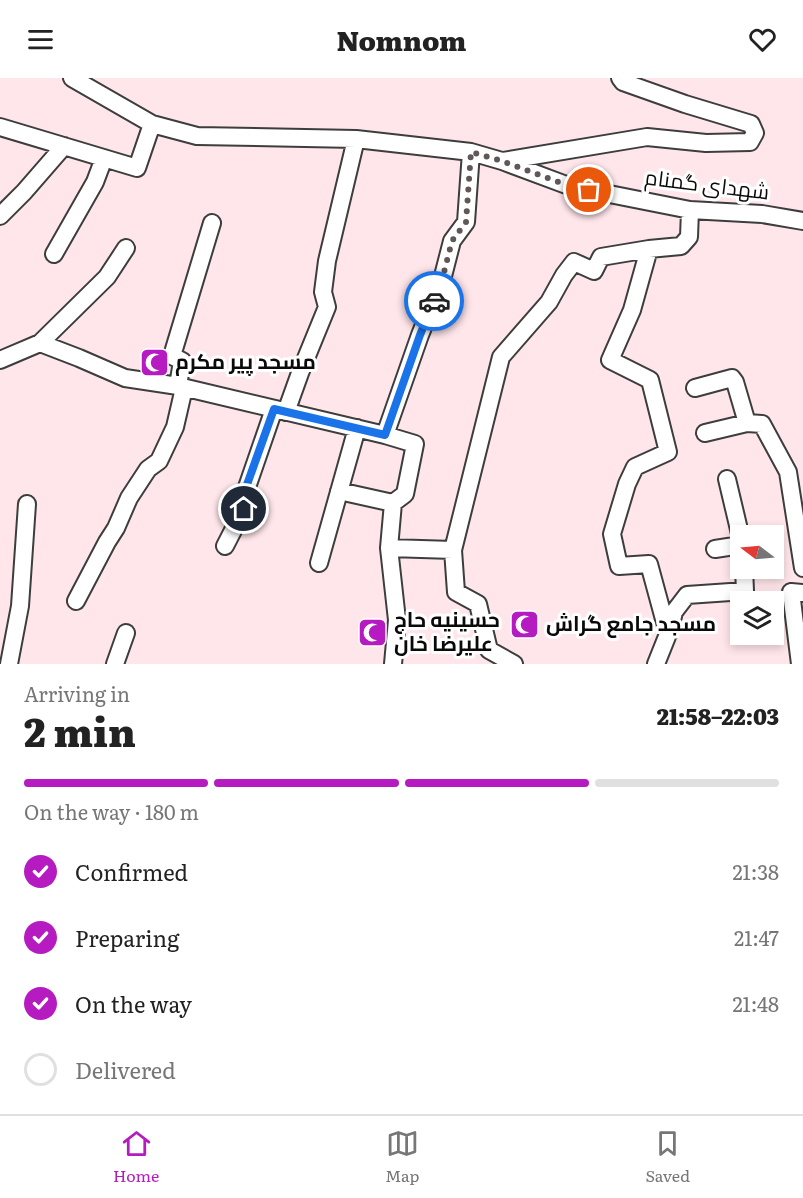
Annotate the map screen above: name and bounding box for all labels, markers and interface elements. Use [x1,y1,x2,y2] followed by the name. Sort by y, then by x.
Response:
[337,19,466,59] text: Nomnom
[24,23,57,56] icon: menu
[746,23,779,56] icon: heart
[643,160,771,207] street label: شهدای گمنام
[563,164,614,215] pin
[572,173,605,206] icon: bag
[404,271,464,331] courier
[418,285,451,318] icon: car
[175,344,316,377] place label: مسجد پیر مکرم
[138,346,170,378] mosque icon: مسجد پیر مکرم
[218,483,269,534] pin
[227,492,260,525] icon: home
[730,525,784,579] north arrow
[730,525,784,645] map controls
[730,591,784,645] button: layers
[394,602,500,657] place label: حسینیه حاج علیرضا خان
[546,606,716,638] place label: مسجد جامع گراش
[509,608,541,640] mosque icon: مسجد جامع گراش
[357,616,389,648] mosque icon: حسینیه حاج علیرضا خان
[24,678,130,708] text: Arriving in
[657,699,779,732] text: 21:58–22:03
[24,701,136,759] text: 2 min
[24,796,199,826] text: On the way · 180 m
[24,855,57,888] icon: check
[75,855,188,888] text: Confirmed
[732,856,779,886] text: 21:38
[24,921,57,954] icon: check
[75,921,179,954] text: Preparing
[734,922,779,952] text: 21:47
[24,987,57,1020] icon: check
[75,987,192,1020] text: On the way
[732,988,779,1018] text: 21:48
[75,1053,176,1086] text: Delivered
[113,1127,159,1187] tab: Home
[385,1127,419,1187] tab: Map
[645,1127,690,1187] tab: Saved

